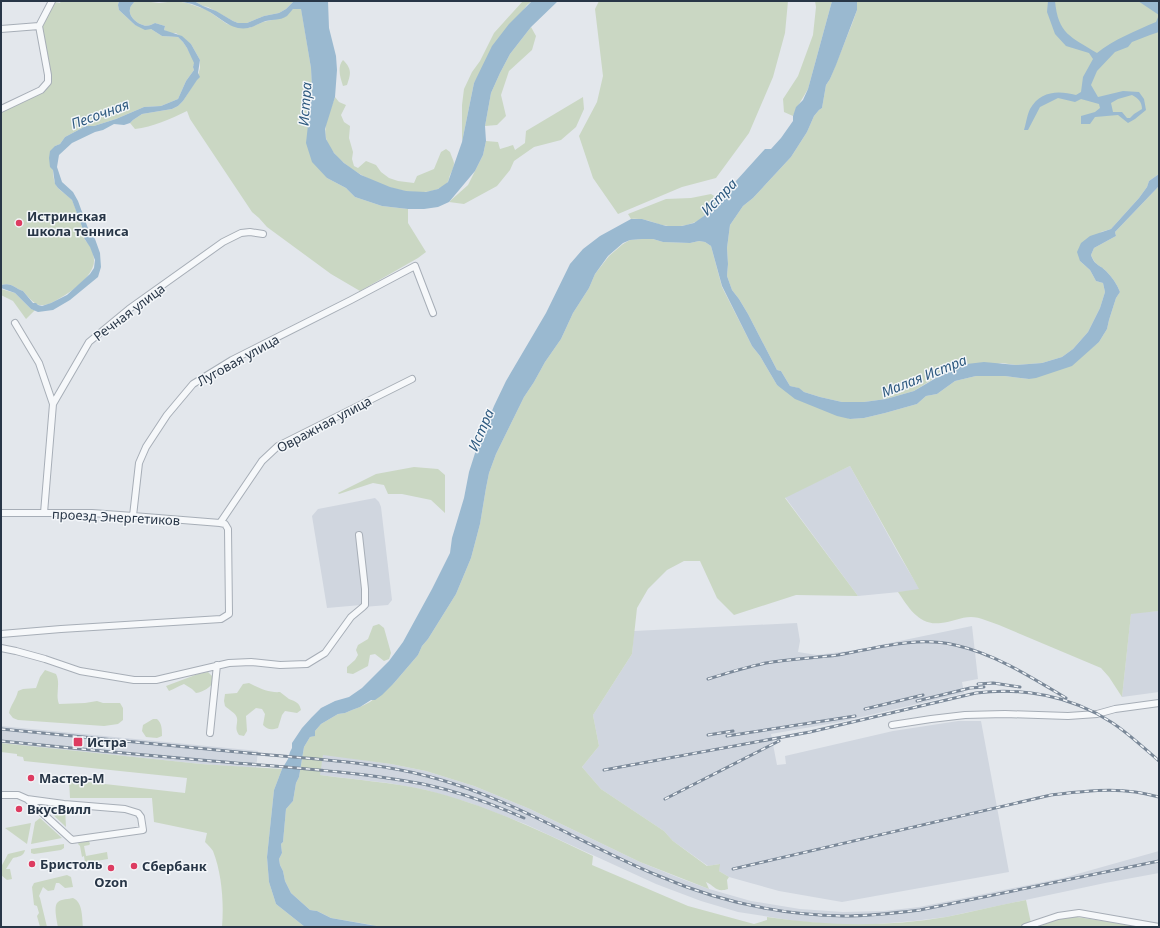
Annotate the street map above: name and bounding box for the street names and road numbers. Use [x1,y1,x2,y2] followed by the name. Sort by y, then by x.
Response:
[89,279,169,345] street label: Речная улица
[194,330,282,390] street label: Луговая улица
[273,391,375,457] street label: Овражная улица
[52,505,180,529] street label: проезд Энергетиков

